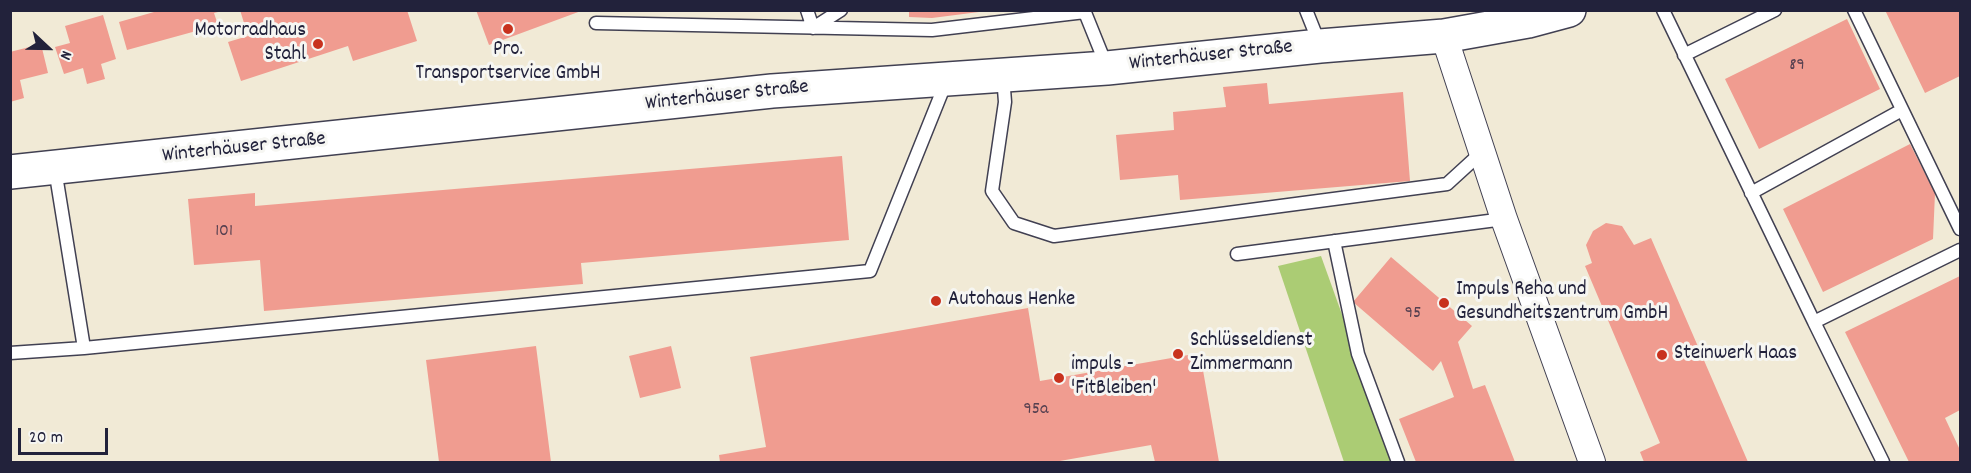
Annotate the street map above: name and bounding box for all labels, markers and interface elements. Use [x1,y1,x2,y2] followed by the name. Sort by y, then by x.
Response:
[18,18,78,78] north arrow
[195,19,306,69] place label: Motorradhaus Stahl
[501,22,515,36] marker: Pro. Transportservice GmbH
[1128,36,1294,78] street label: Winterhäuser Straße
[311,37,325,51] marker: Motorradhaus Stahl
[416,38,600,88] place label: Pro. Transportservice GmbH
[53,47,77,63] text: N
[1789,56,1805,78] house number: 89
[644,76,810,118] street label: Winterhäuser Straße
[161,128,327,170] street label: Winterhäuser Straße
[215,222,233,244] house number: 101
[1456,278,1668,328] place label: Impuls Reha und Gesundheitszentrum GmbH
[948,288,1075,314] place label: Autohaus Henke
[929,294,943,308] marker: Autohaus Henke
[1437,296,1451,310] marker: Impuls Reha und Gesundheitszentrum GmbH
[1405,304,1421,326] house number: 95
[1190,329,1313,379] place label: Schlüsseldienst Zimmermann
[1674,342,1797,368] place label: Steinwerk Haas
[1171,347,1185,361] marker: Schlüsseldienst Zimmermann
[1655,348,1669,362] marker: Steinwerk Haas
[1071,353,1156,403] place label: impuls - 'FitBleiben'
[1052,371,1066,385] marker: impuls - 'FitBleiben'
[1023,400,1049,422] house number: 95a
[21,416,111,454] scale bar
[29,426,63,451] text: 20 m

